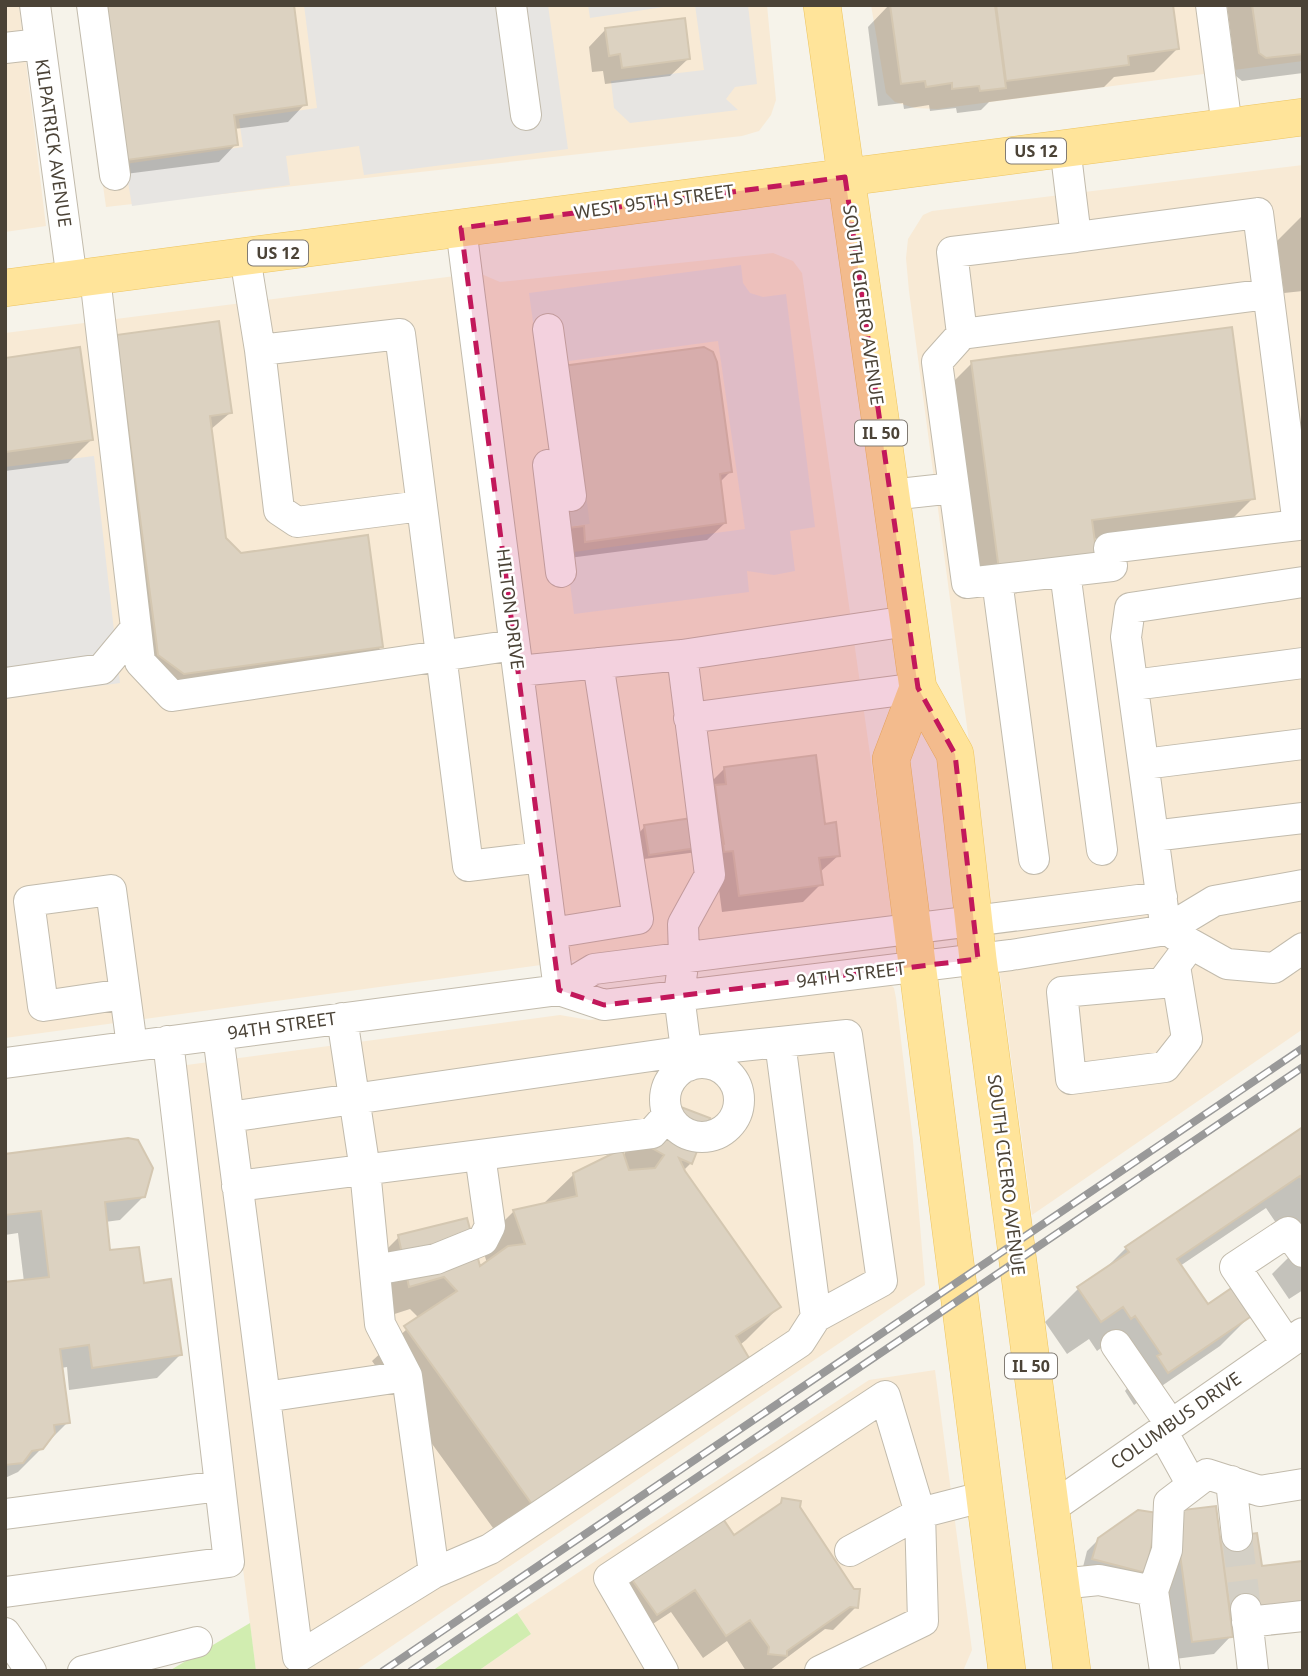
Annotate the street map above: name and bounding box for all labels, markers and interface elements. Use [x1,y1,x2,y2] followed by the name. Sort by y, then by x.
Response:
[30,57,78,229] street label: KILPATRICK AVENUE
[1006,139,1066,164] road number: US 12
[572,178,735,224] street label: WEST 95TH STREET
[838,203,890,407] street label: SOUTH CICERO AVENUE
[248,241,308,266] road number: US 12
[855,420,907,446] road number: IL 50
[492,547,530,671] street label: HILTON DRIVE
[795,955,907,993] street label: 94TH STREET
[226,1005,338,1045] street label: 94TH STREET
[983,1073,1031,1277] street label: SOUTH CICERO AVENUE
[1005,1354,1057,1378] road number: IL 50
[1105,1366,1246,1474] street label: COLUMBUS DRIVE

